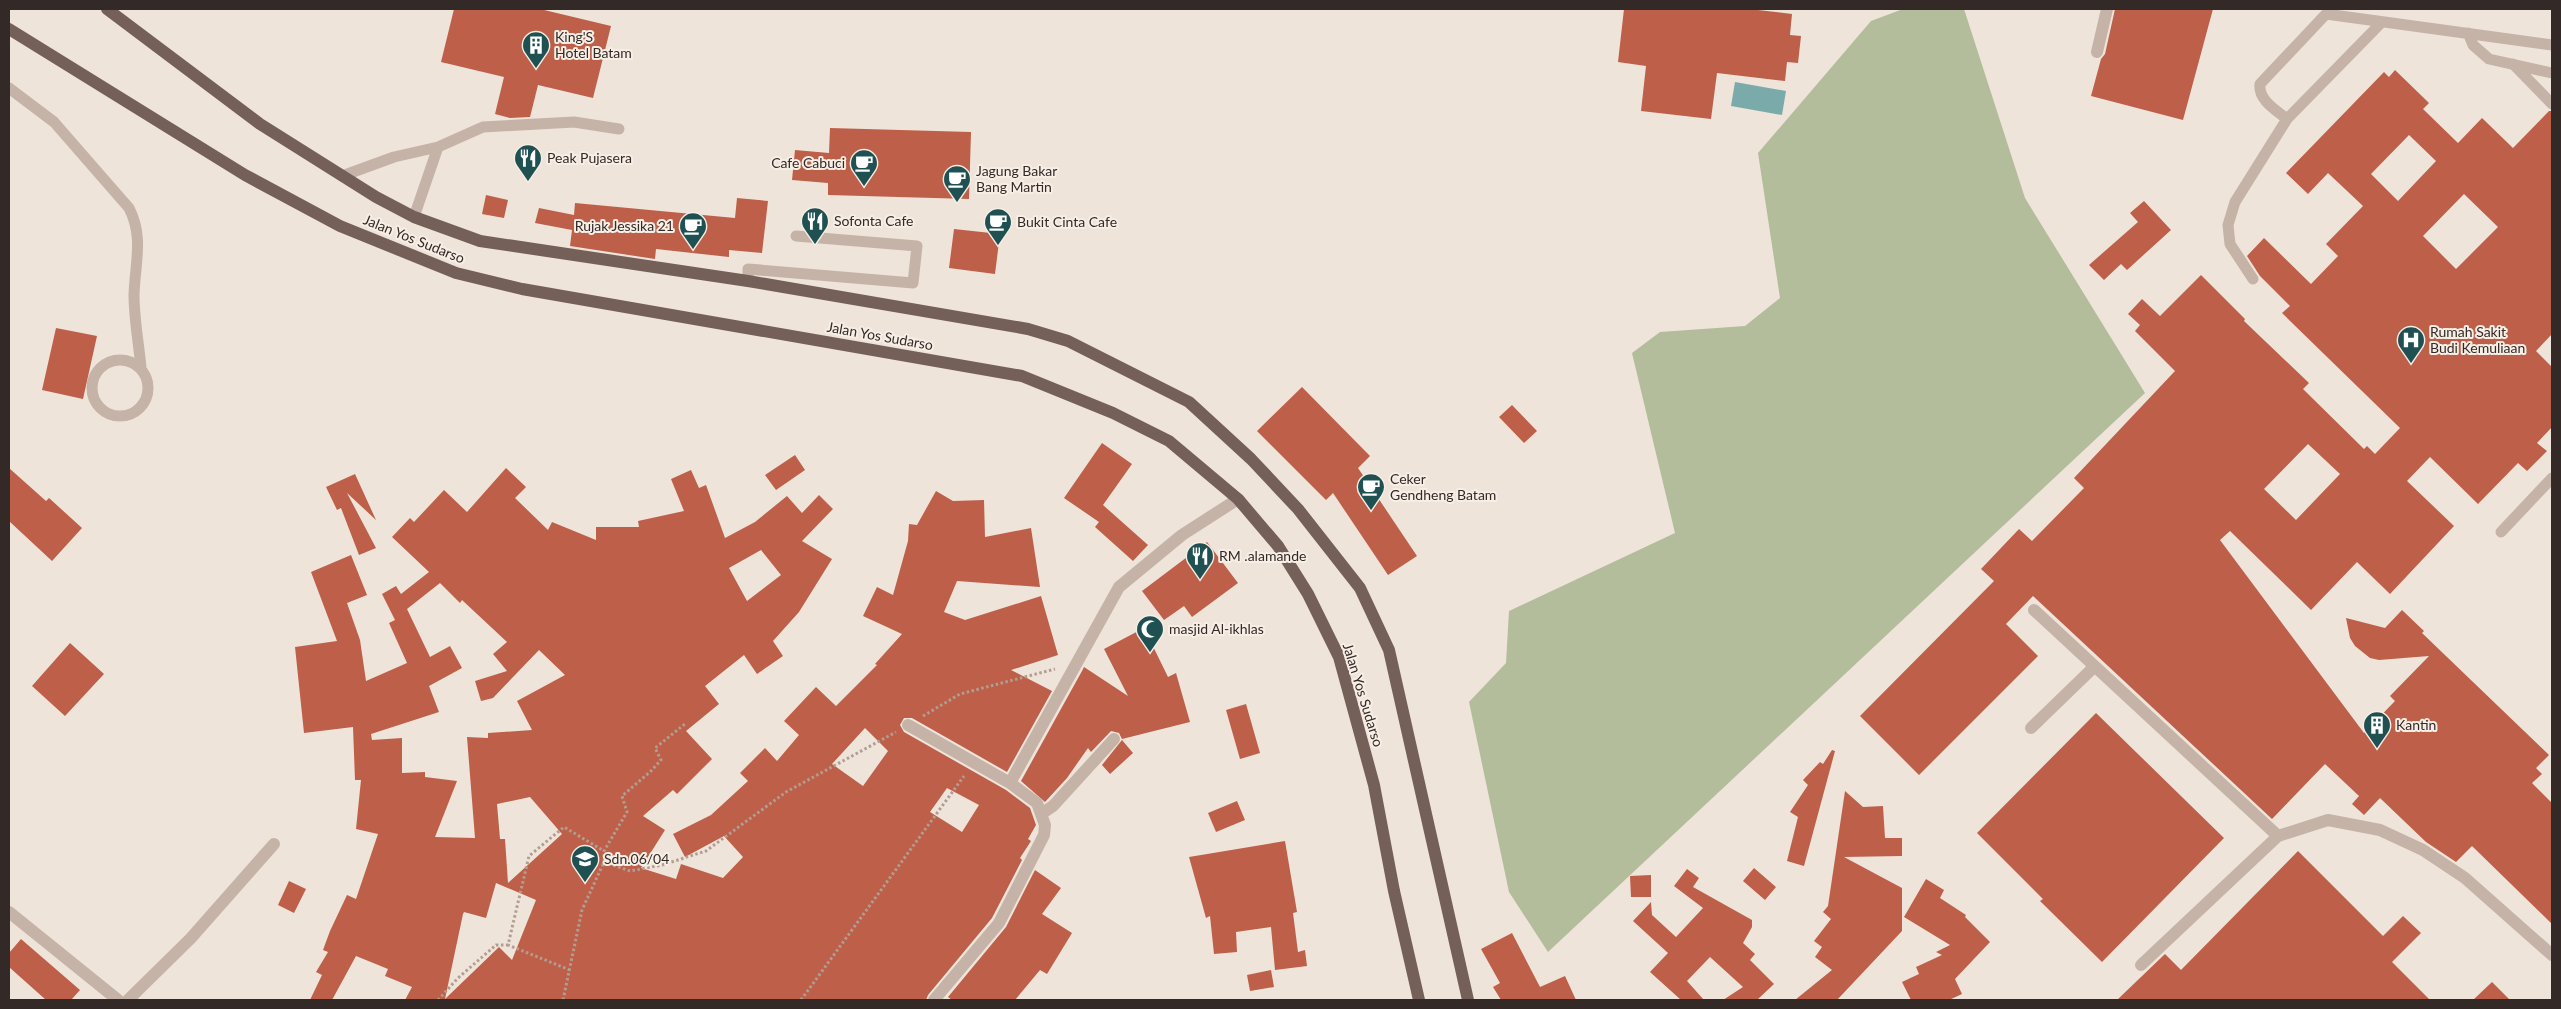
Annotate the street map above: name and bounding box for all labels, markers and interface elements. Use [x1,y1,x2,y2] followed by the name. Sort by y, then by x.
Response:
[555,28,632,61] place label: King'S Hotel Batam
[521,30,551,69] building icon: King'S Hotel Batam
[513,143,543,182] restaurant icon: Peak Pujasera
[849,148,879,187] cafe icon: Cafe Cabuci
[547,149,632,166] place label: Peak Pujasera
[771,154,845,171] place label: Cafe Cabuci
[976,162,1057,195] place label: Jagung Bakar Bang Martin
[942,164,972,203] cafe icon: Jagung Bakar Bang Martin
[800,206,830,245] restaurant icon: Sofonta Cafe
[983,207,1013,246] cafe icon: Bukit Cinta Cafe
[361,210,467,267] street label: Jalan Yos Sudarso
[678,211,708,250] cafe icon: Rujak Jessika 21
[834,212,914,229] place label: Sofonta Cafe
[1017,213,1117,230] place label: Bukit Cinta Cafe
[575,217,674,234] place label: Rujak Jessika 21
[826,318,935,353] street label: Jalan Yos Sudarso
[2430,323,2525,356] place label: Rumah Sakit Budi Kemuliaan
[2396,325,2426,364] hospital icon: Rumah Sakit Budi Kemuliaan
[1390,470,1496,503] place label: Ceker Gendheng Batam
[1356,472,1386,511] cafe icon: Ceker Gendheng Batam
[1185,541,1215,580] restaurant icon: RM .alamande
[1219,547,1306,564] place label: RM .alamande
[1135,614,1165,653] mosque icon: masjid Al-ikhlas
[1169,620,1264,637] place label: masjid Al-ikhlas
[1340,641,1387,749] street label: Jalan Yos Sudarso
[2362,710,2392,749] building icon: Kantin
[2396,716,2436,733] place label: Kantin
[570,844,600,883] school or university icon: Sdn.06/04
[604,850,669,867] place label: Sdn.06/04

